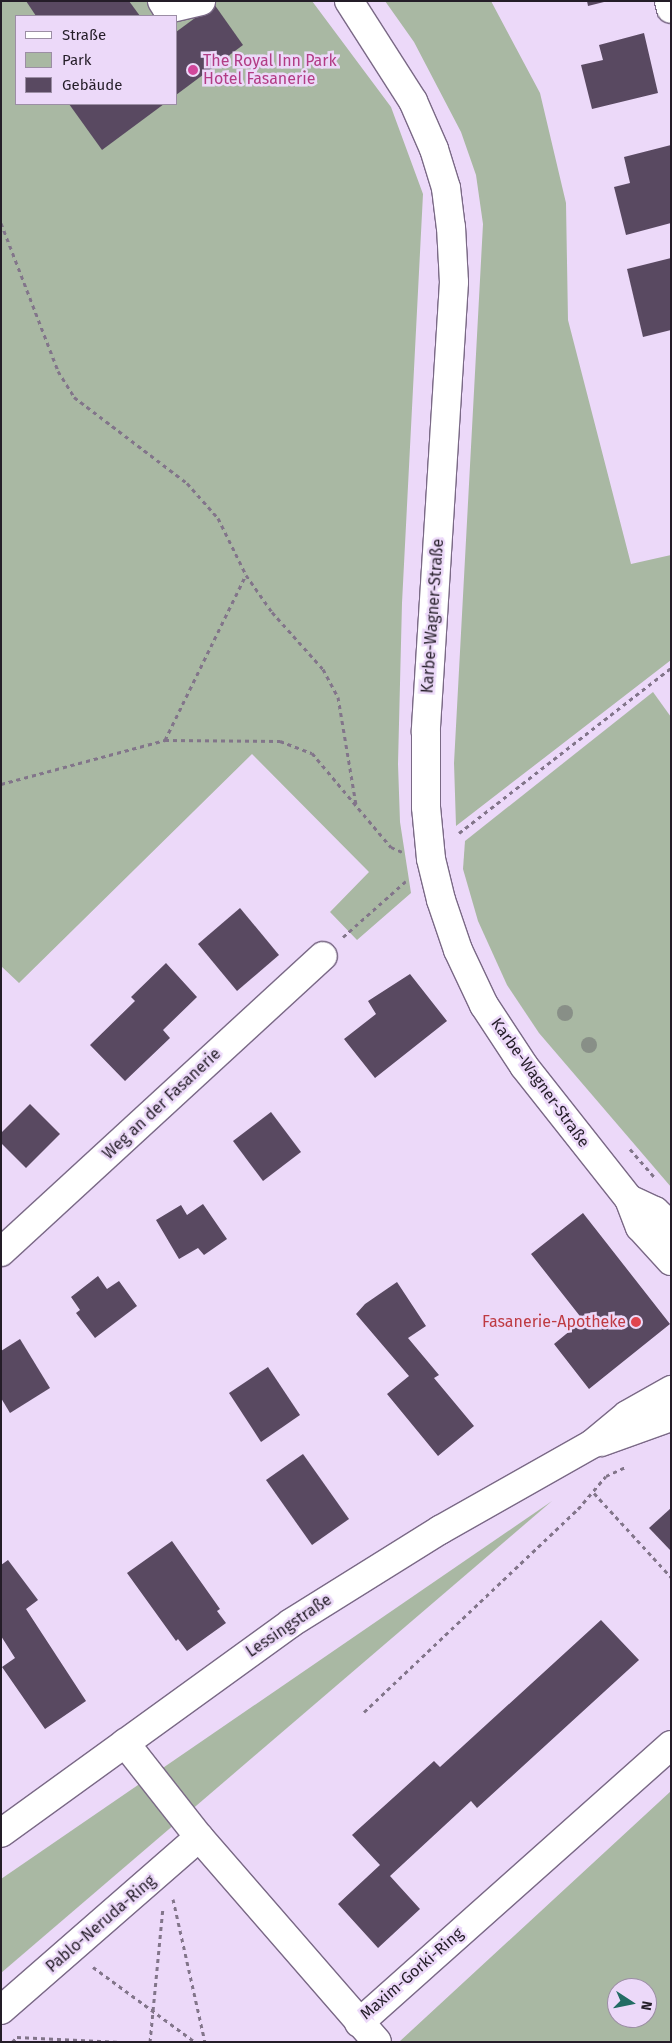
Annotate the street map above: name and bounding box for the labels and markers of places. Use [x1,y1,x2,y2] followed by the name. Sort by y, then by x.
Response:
[203,51,337,89] place label: The Royal Inn Park Hotel Fasanerie
[187,64,199,76] marker: The Royal Inn Park Hotel Fasanerie
[482,1312,626,1332] place label: Fasanerie-Apotheke
[630,1316,642,1328] marker: Fasanerie-Apotheke

